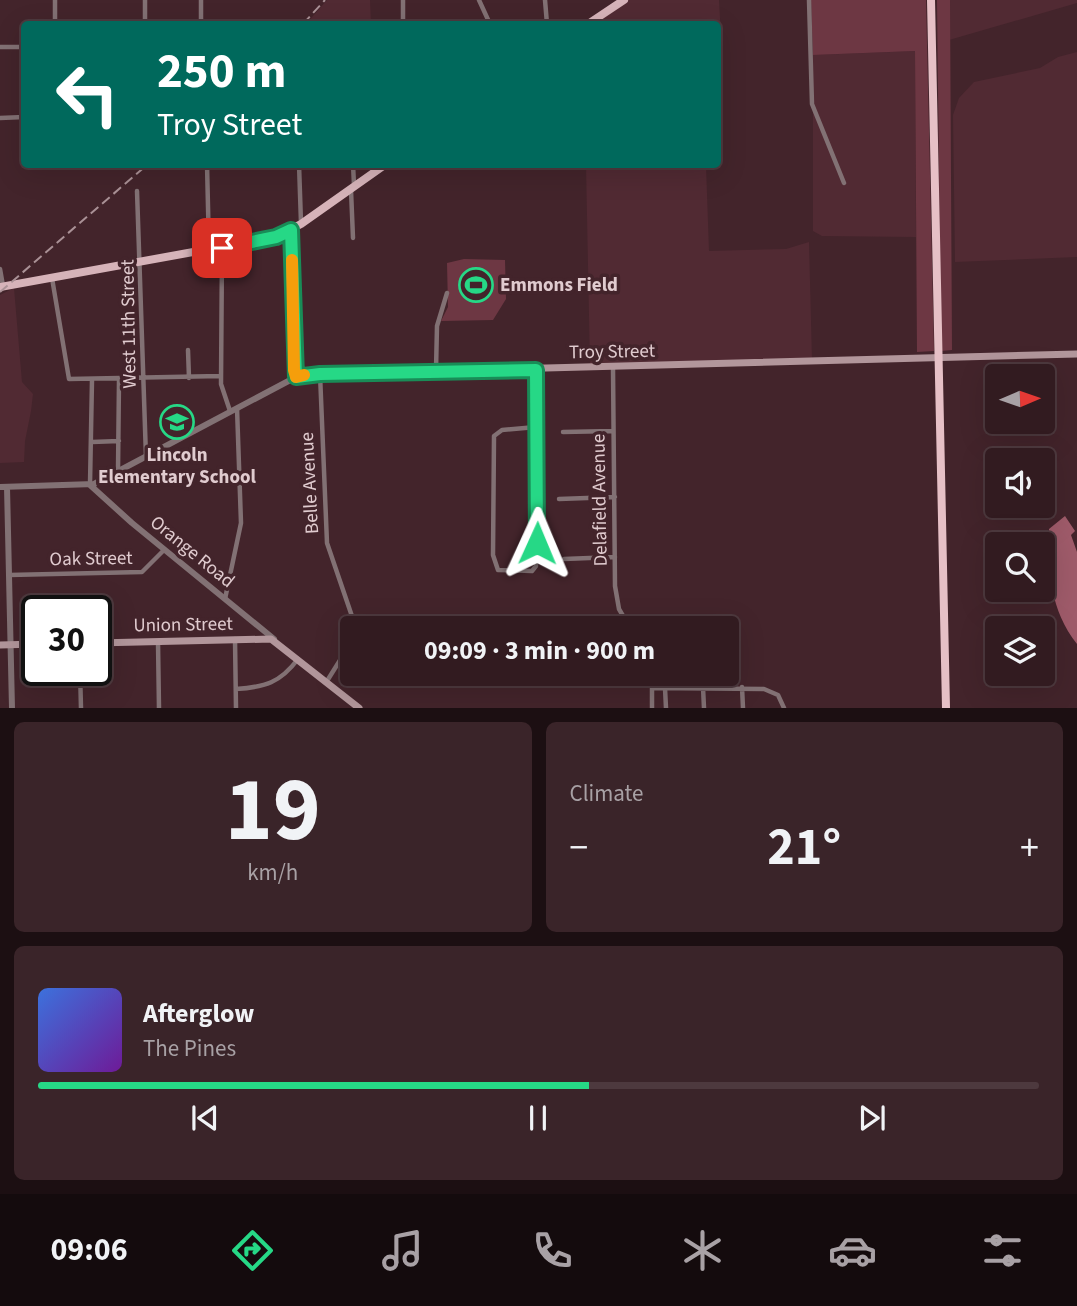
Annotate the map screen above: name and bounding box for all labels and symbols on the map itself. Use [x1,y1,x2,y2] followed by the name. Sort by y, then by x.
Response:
[192,218,252,278] pin
[114,259,144,389] street label: West 11th Street
[457,266,495,304] sports icon: Emmons Field
[500,272,618,299] place label: Emmons Field
[569,338,656,366] street label: Troy Street
[985,364,1055,434] north arrow
[158,403,196,441] school or university icon: Lincoln Elementary School
[294,431,326,535] street label: Belle Avenue
[585,433,615,567] street label: Delafield Avenue
[98,442,256,491] place label: Lincoln Elementary School
[500,506,574,580] position arrow
[144,509,240,595] street label: Orange Road
[49,545,133,573] street label: Oak Street
[21,595,112,686] speed limit sign: 30
[133,611,234,639] street label: Union Street

